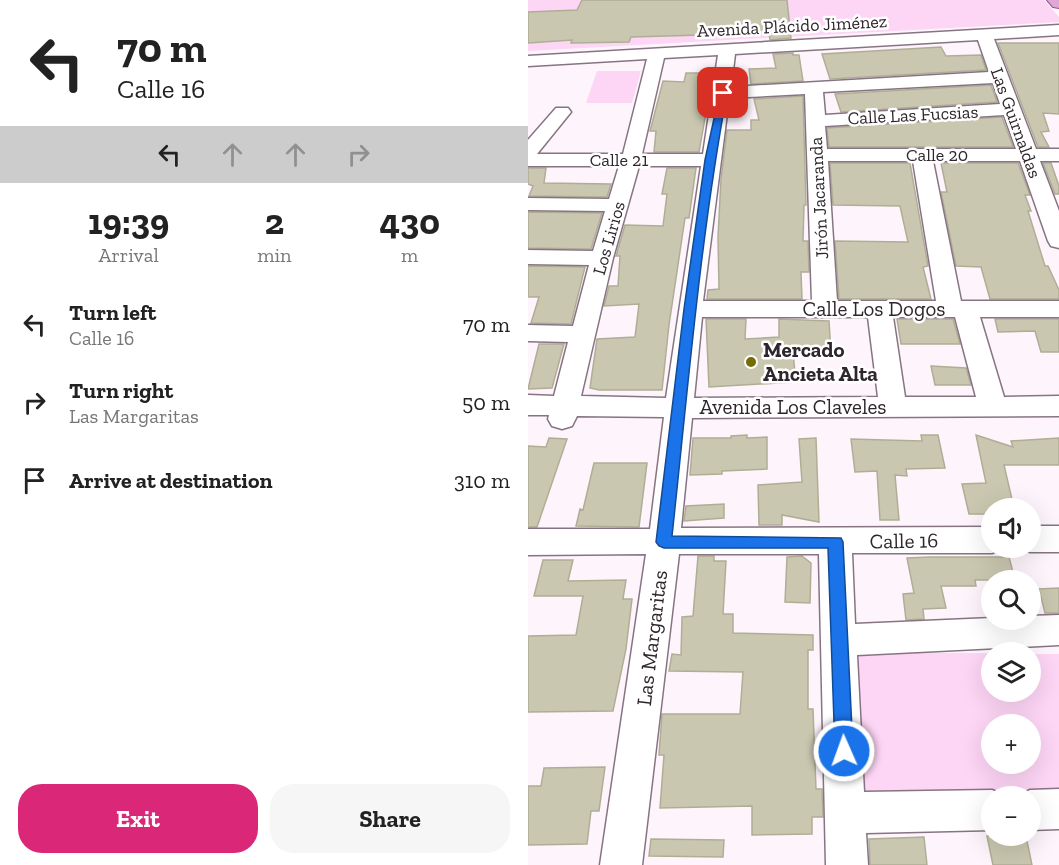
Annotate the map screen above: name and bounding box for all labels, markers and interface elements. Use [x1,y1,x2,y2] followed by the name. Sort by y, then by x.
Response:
[696,10,888,42] street label: Avenida Plácido Jiménez
[117,22,207,73] text: 70 m
[18,24,96,102] icon: left
[986,65,1046,181] street label: Las Guirnaldas
[697,67,748,118] pin
[117,73,205,105] text: Calle 16
[706,76,739,109] icon: arrive
[847,101,979,129] street label: Calle Las Fucsias
[805,136,833,260] street label: Jirón Jacaranda
[153,138,186,171] icon: left
[216,138,249,171] icon: ahead
[279,138,312,171] icon: ahead
[342,138,375,171] icon: right
[906,144,968,166] street label: Calle 20
[590,149,648,171] street label: Calle 21
[588,199,630,277] street label: Los Lirios
[88,200,169,243] text: 19:39
[265,200,284,243] text: 2
[380,200,440,243] text: 430
[98,243,159,267] text: Arrival
[257,243,292,267] text: min
[401,243,418,267] text: m
[803,296,945,321] street label: Calle Los Dogos
[69,299,156,326] text: Turn left
[18,308,51,341] icon: left
[463,311,510,338] text: 70 m
[69,326,134,350] text: Calle 16
[763,337,878,386] place label: Mercado Ancieta Alta
[744,355,758,369] marker: Mercado Ancieta Alta
[69,377,173,404] text: Turn right
[18,386,51,419] icon: right
[462,389,510,416] text: 50 m
[699,394,887,419] street label: Avenida Los Claveles
[69,404,199,428] text: Las Margaritas
[18,464,51,497] icon: arrive
[69,467,272,494] text: Arrive at destination
[454,467,510,494] text: 310 m
[981,498,1041,846] map controls
[981,498,1041,558] button: sound
[869,527,939,554] street label: Calle 16
[631,569,672,707] street label: Las Margaritas
[981,570,1041,630] button: search
[981,642,1041,702] button: layers
[981,714,1041,774] button: +
[812,719,876,783] position arrow
[18,784,258,853] button: Exit
[270,784,510,853] button: Share
[981,786,1041,846] button: −

